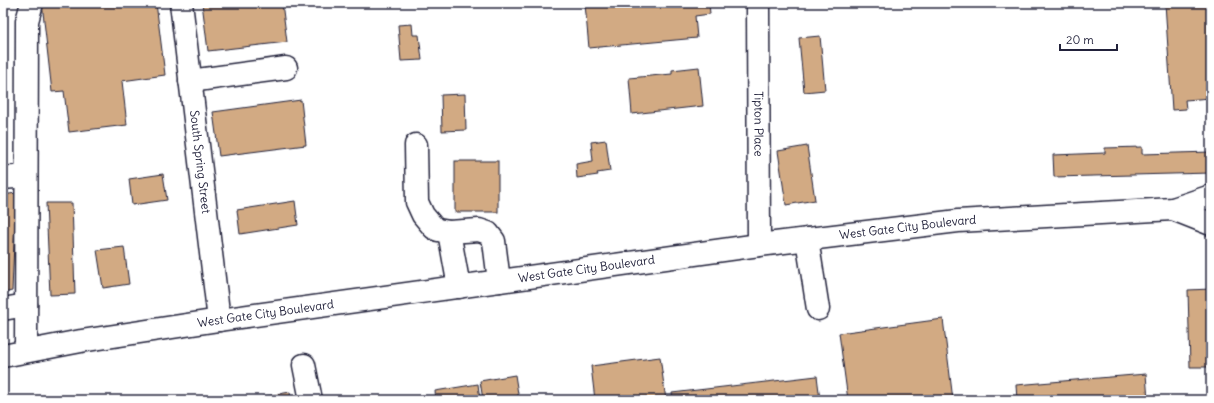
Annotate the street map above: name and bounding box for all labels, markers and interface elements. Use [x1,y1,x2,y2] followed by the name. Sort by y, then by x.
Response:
[1060,26,1117,52] scale bar
[1066,32,1094,47] text: 20 m
[751,91,767,157] street label: Tipton Place
[187,109,214,214] street label: South Spring Street
[838,212,977,242] street label: West Gate City Boulevard
[517,252,656,285] street label: West Gate City Boulevard
[196,296,335,330] street label: West Gate City Boulevard

